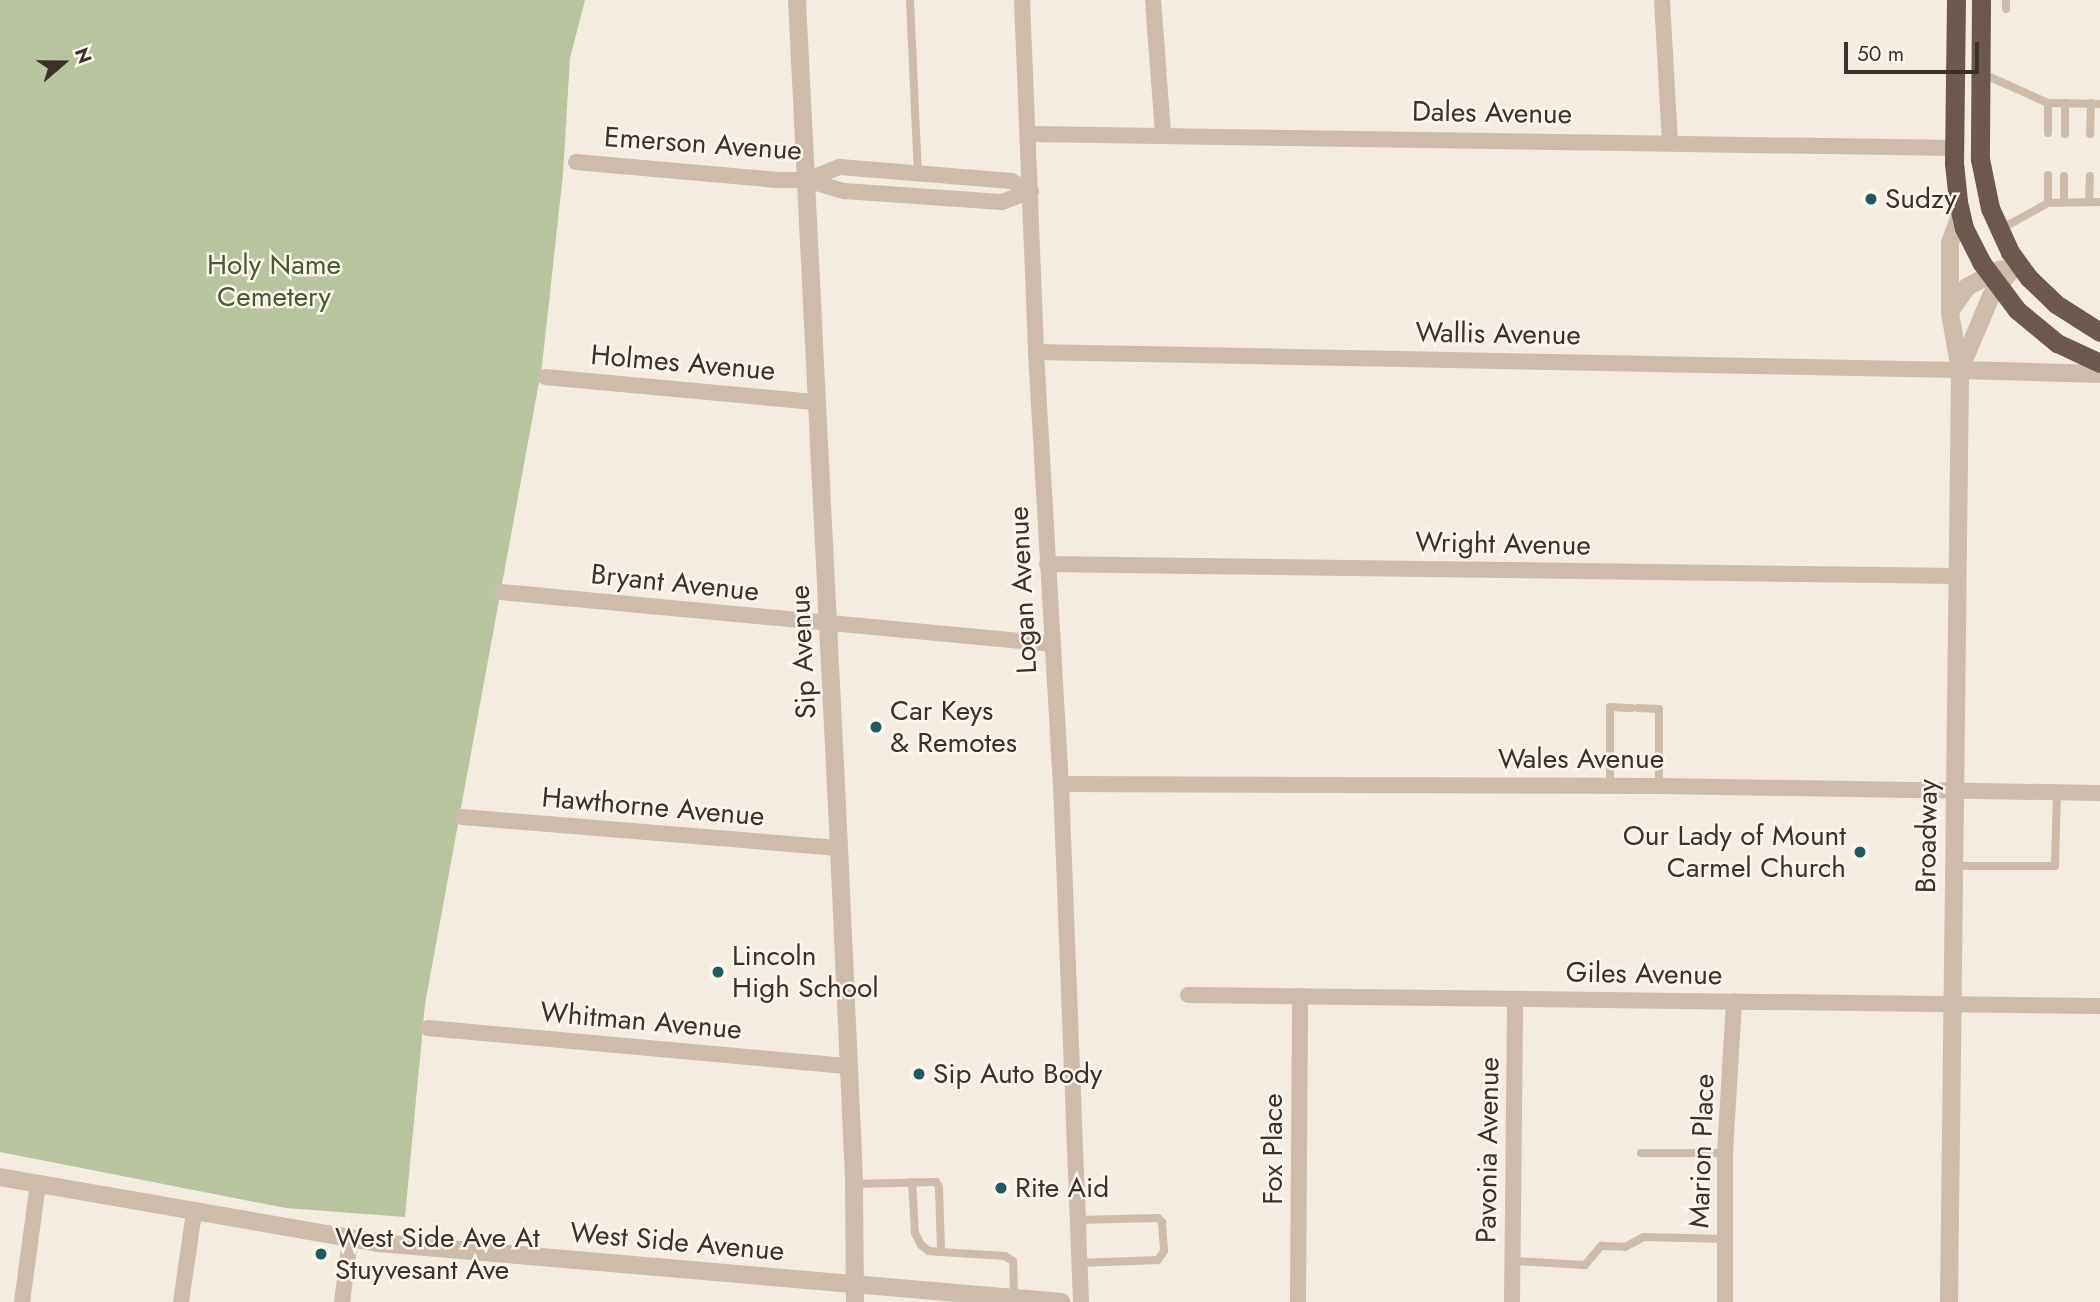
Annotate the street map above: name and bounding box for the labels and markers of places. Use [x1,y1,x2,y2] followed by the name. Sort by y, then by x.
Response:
[1885,182,1957,216] place label: Sudzy
[1863,191,1879,207] marker: Sudzy
[890,694,1017,760] place label: Car Keys & Remotes
[868,719,884,735] marker: Car Keys & Remotes
[1623,819,1846,885] place label: Our Lady of Mount Carmel Church
[1852,844,1868,860] marker: Our Lady of Mount Carmel Church
[732,939,879,1005] place label: Lincoln High School
[710,964,726,980] marker: Lincoln High School
[933,1057,1102,1091] place label: Sip Auto Body
[911,1066,927,1082] marker: Sip Auto Body
[1015,1171,1109,1205] place label: Rite Aid
[993,1180,1009,1196] marker: Rite Aid
[335,1221,540,1287] place label: West Side Ave At Stuyvesant Ave
[313,1246,329,1262] marker: West Side Ave At Stuyvesant Ave

